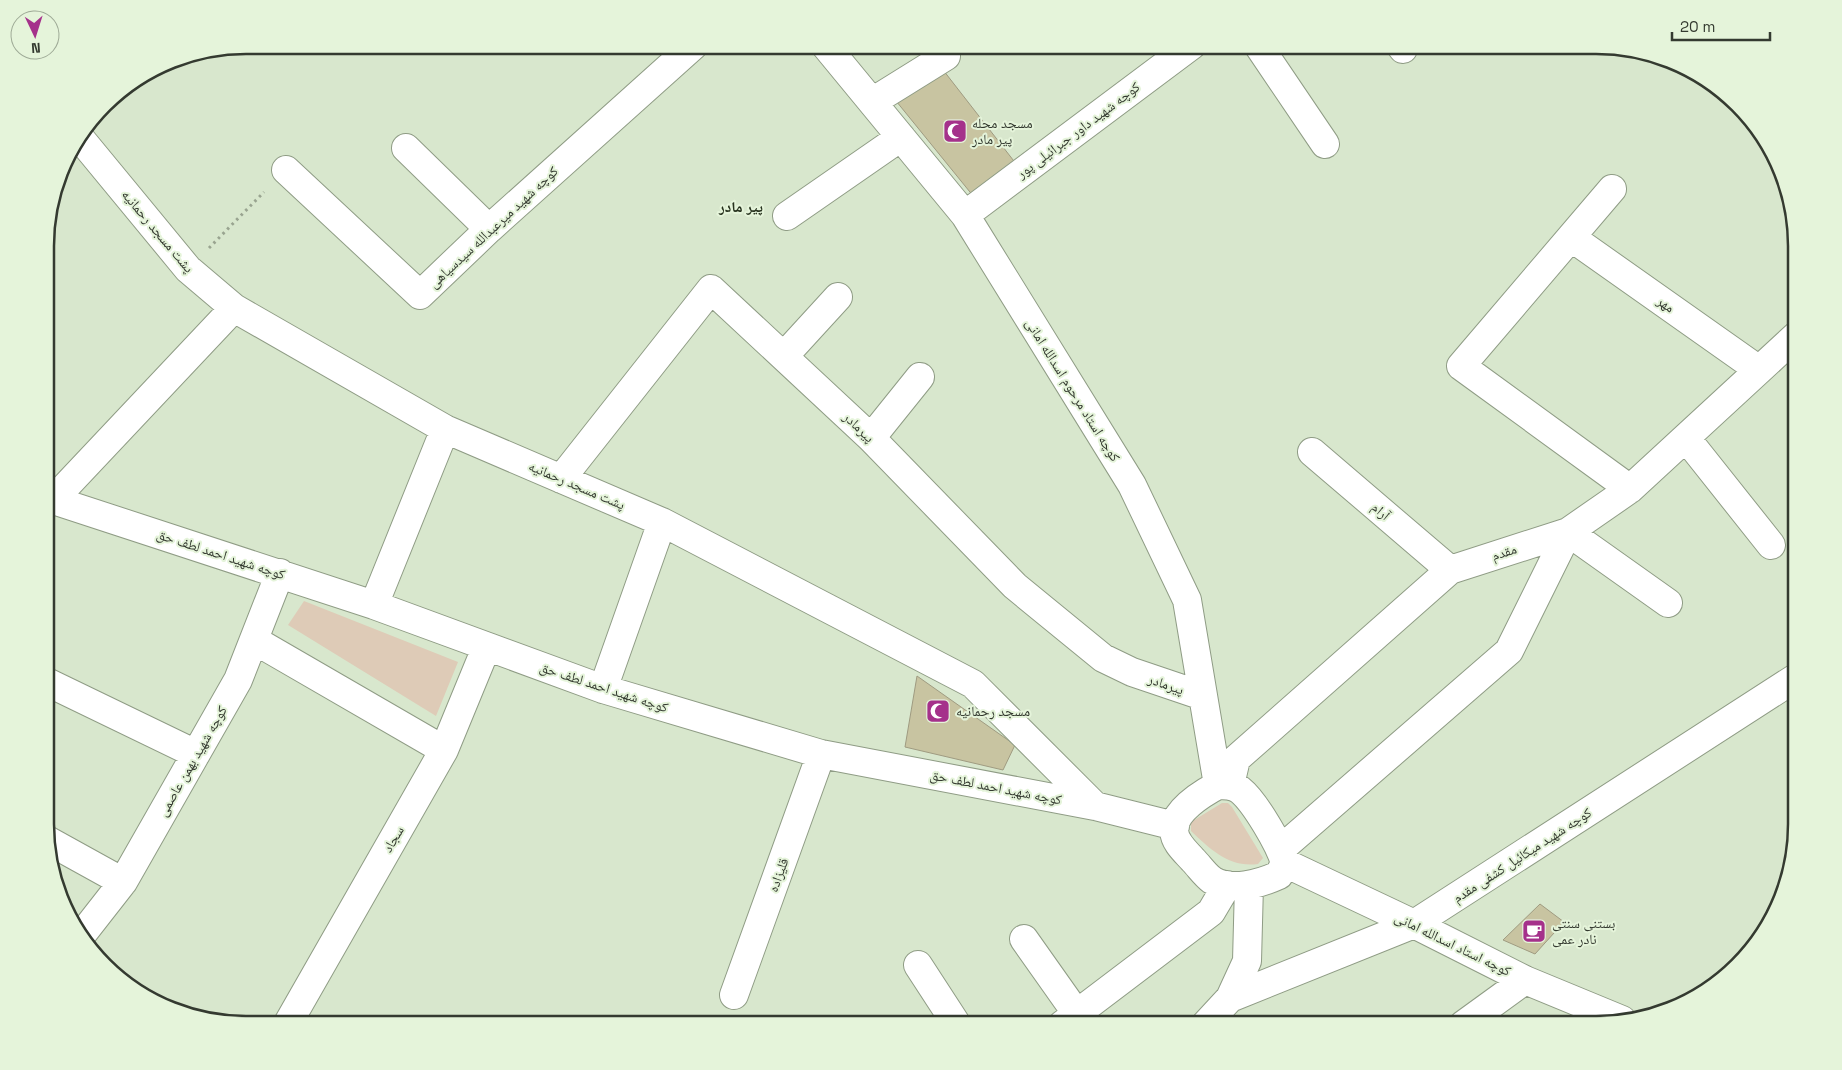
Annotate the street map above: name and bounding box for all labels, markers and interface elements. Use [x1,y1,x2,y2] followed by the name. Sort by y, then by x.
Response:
[10,10,60,60] north arrow
[1672,10,1770,42] scale bar
[1680,17,1715,36] text: 20 m
[31,39,41,57] text: N
[1012,78,1144,183] street label: کوچه شهید داور جبرائیلی پور
[971,114,1033,148] place label: مسجد محله پیر مادر
[942,118,968,144] mosque icon: مسجد محله پیر مادر
[424,162,562,292] street label: کوچه شهید میرعبدالله سیدسیاهی
[118,186,198,277] street label: پشت مسجد رحمانیه
[718,197,763,216] district label: پیر مادر
[1653,291,1678,316] street label: مهر
[1021,315,1125,466] street label: کوچه استاد مرحوم اسدالله امانی
[839,407,879,446] street label: پیرمادر
[526,457,628,514] street label: پشت مسجد رحمانیه
[1367,498,1394,525] street label: آرام
[154,525,288,584] street label: کوچه شهید احمد لطف حق
[1489,540,1519,565] street label: مقدم
[537,658,671,717] street label: کوچه شهید احمد لطف حق
[1145,669,1186,699] street label: پیرمادر
[925,698,951,724] mosque icon: مسجد رحمانیه
[153,702,231,820] street label: کوچه شهید بهمن عاصمی
[956,702,1030,720] place label: مسجد رحمانیه
[928,765,1064,810] street label: کوچه شهید احمد لطف حق
[1449,803,1596,908] street label: کوچه شهید میکائیل کشفی مقدم
[378,822,408,856] street label: سجاد
[764,855,792,894] street label: قلیزاده
[1392,908,1514,980] street label: کوچه استاد اسدالله امانی
[1552,914,1616,948] place label: بستنی سنتی نادر عمی
[1521,918,1547,944] cafe icon: بستنی سنتی نادر عمی

